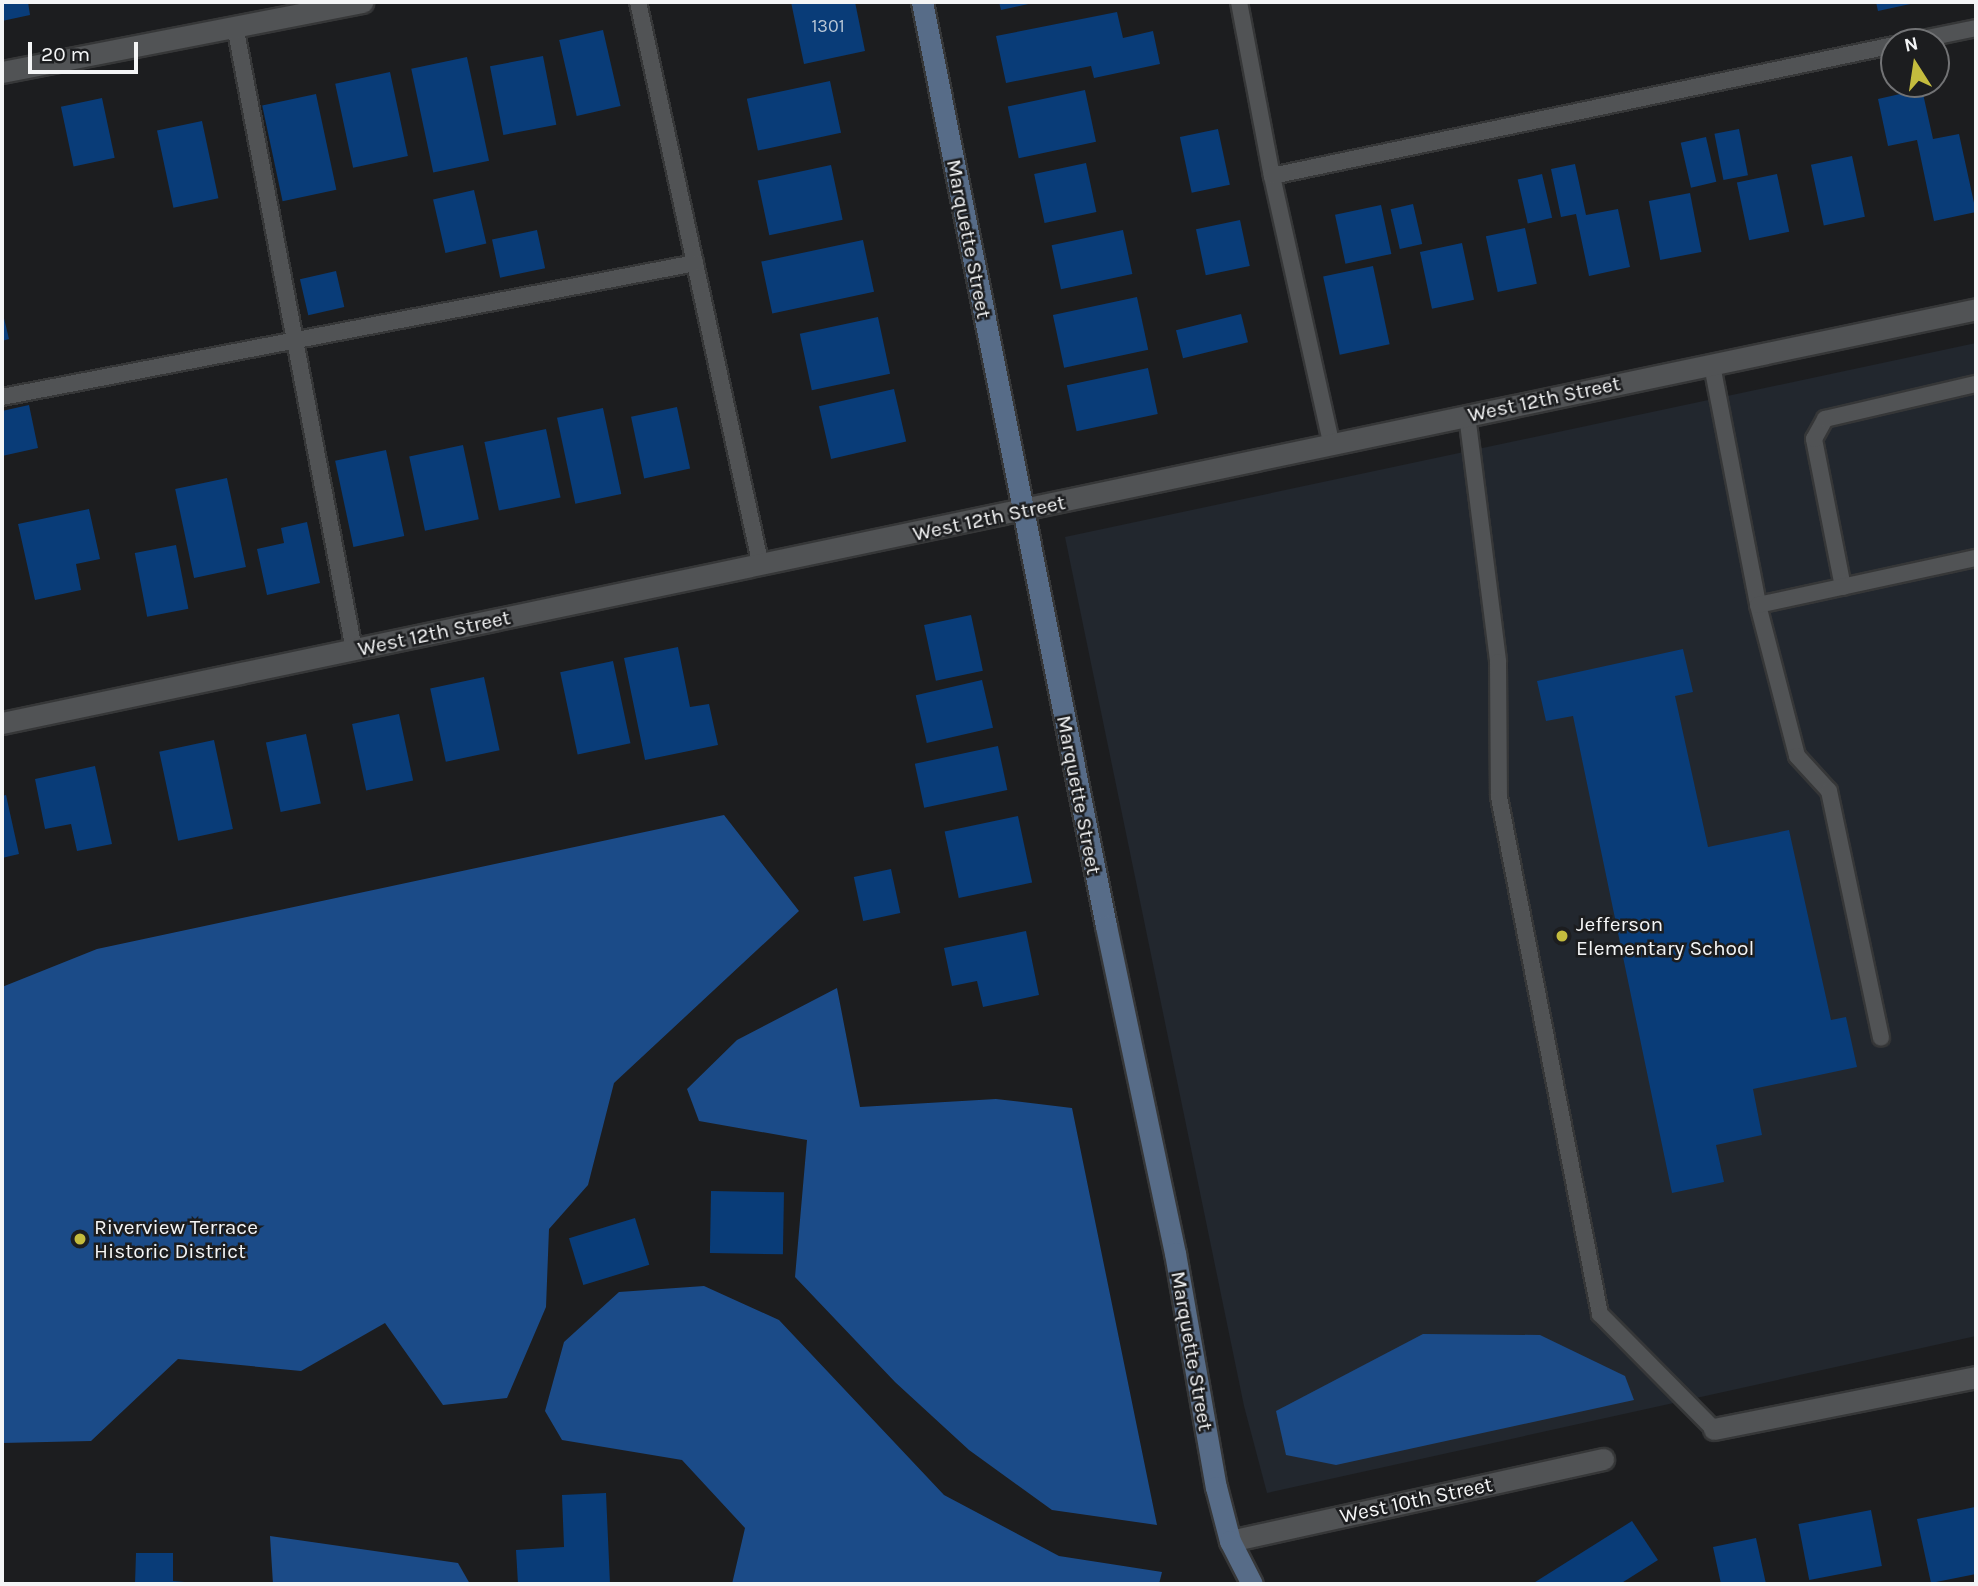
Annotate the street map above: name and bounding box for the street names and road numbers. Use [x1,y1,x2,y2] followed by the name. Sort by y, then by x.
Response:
[941,157,997,321] street label: Marquette Street
[1466,371,1622,427] street label: West 12th Street
[911,490,1067,546] street label: West 12th Street
[356,605,512,661] street label: West 12th Street
[1051,713,1107,877] street label: Marquette Street
[1166,1269,1218,1433] street label: Marquette Street
[1337,1472,1495,1528] street label: West 10th Street

